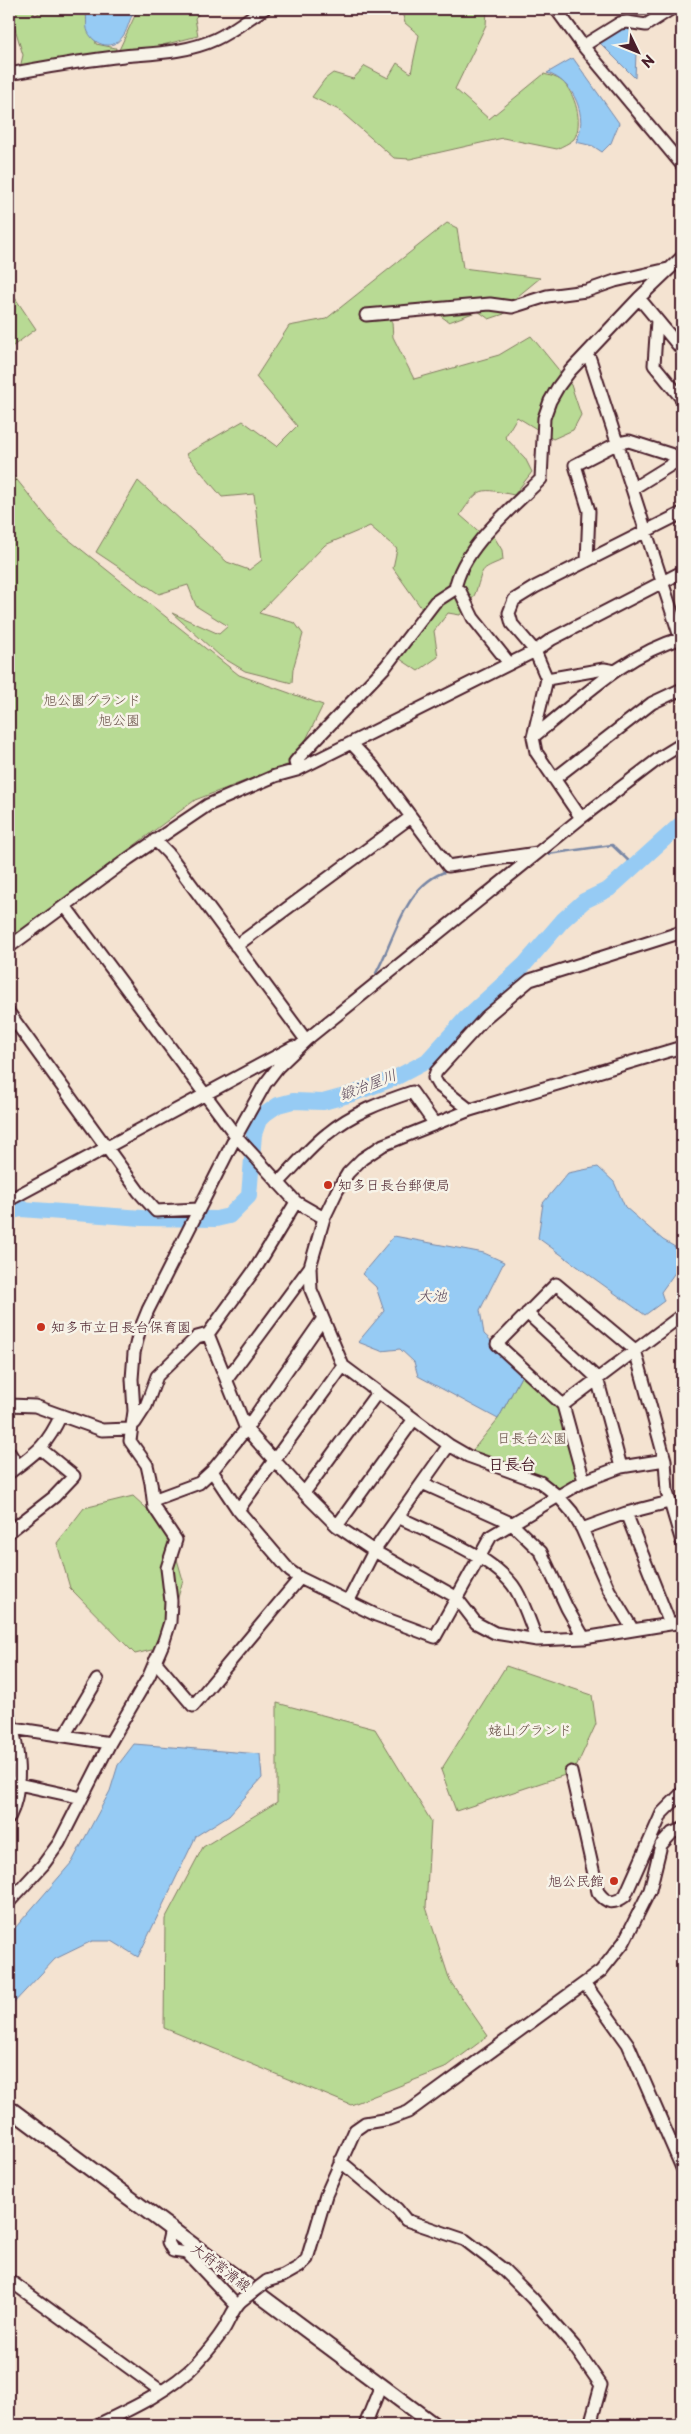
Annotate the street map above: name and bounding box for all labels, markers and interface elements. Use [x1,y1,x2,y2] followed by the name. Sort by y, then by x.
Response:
[614,28,664,78] north arrow
[636,50,659,72] text: N
[43,689,141,710] park label: 旭公園グランド
[98,709,140,730] park label: 旭公園
[335,1062,400,1105] water label: 鍛治屋川
[338,1174,450,1195] place label: 知多日長台郵便局
[322,1179,334,1191] marker: 知多日長台郵便局
[417,1283,448,1306] water label: 大池
[51,1316,191,1337] place label: 知多市立日長台保育園
[35,1321,47,1333] marker: 知多市立日長台保育園
[497,1427,567,1448] park label: 日長台公園
[488,1451,536,1475] district label: 日長台
[488,1719,572,1740] park label: 姥山グランド
[548,1870,604,1891] place label: 旭公民館
[608,1875,620,1887] marker: 旭公民館
[187,2237,256,2296] street label: 大府常滑線

